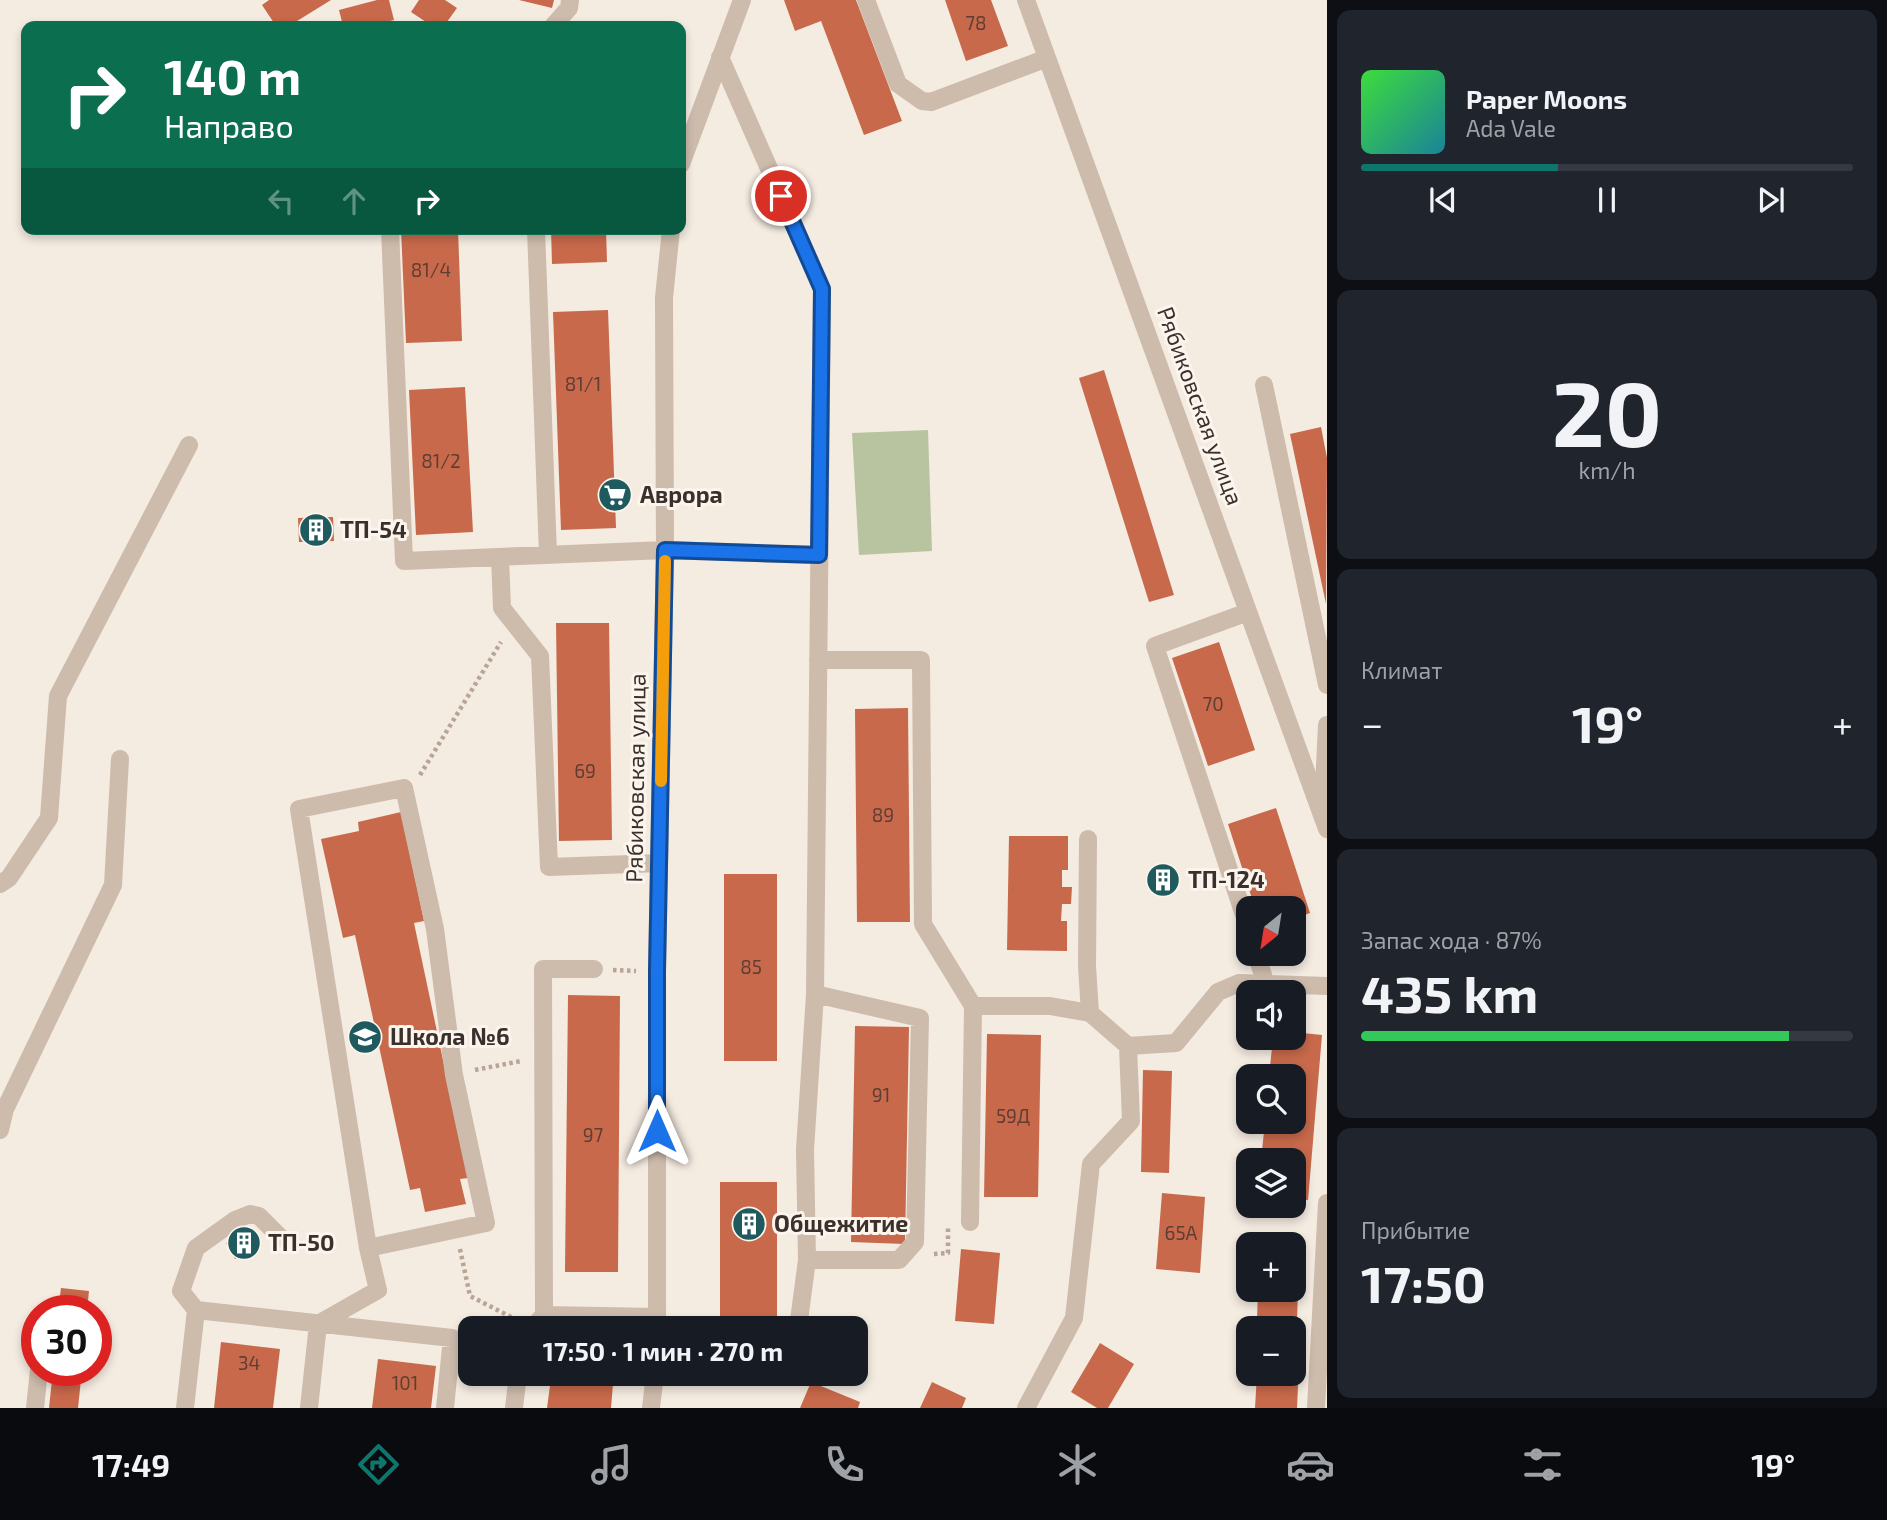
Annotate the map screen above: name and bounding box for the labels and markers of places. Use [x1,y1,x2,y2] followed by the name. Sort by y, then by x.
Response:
[751,166,811,226] pin
[596,476,634,514] supermarket icon: Аврора
[640,480,723,508] place label: Аврора
[297,511,335,549] building icon: ТП-54
[340,515,407,543] place label: ТП-54
[1144,861,1182,899] building icon: ТП-124
[1188,865,1265,893] place label: ТП-124
[346,1018,384,1056] school or university icon: Школа №6
[390,1022,510,1050] place label: Школа №6
[730,1205,768,1243] building icon: Общежитие
[774,1209,908,1237] place label: Общежитие
[225,1224,263,1262] building icon: ТП-50
[268,1228,335,1256] place label: ТП-50

